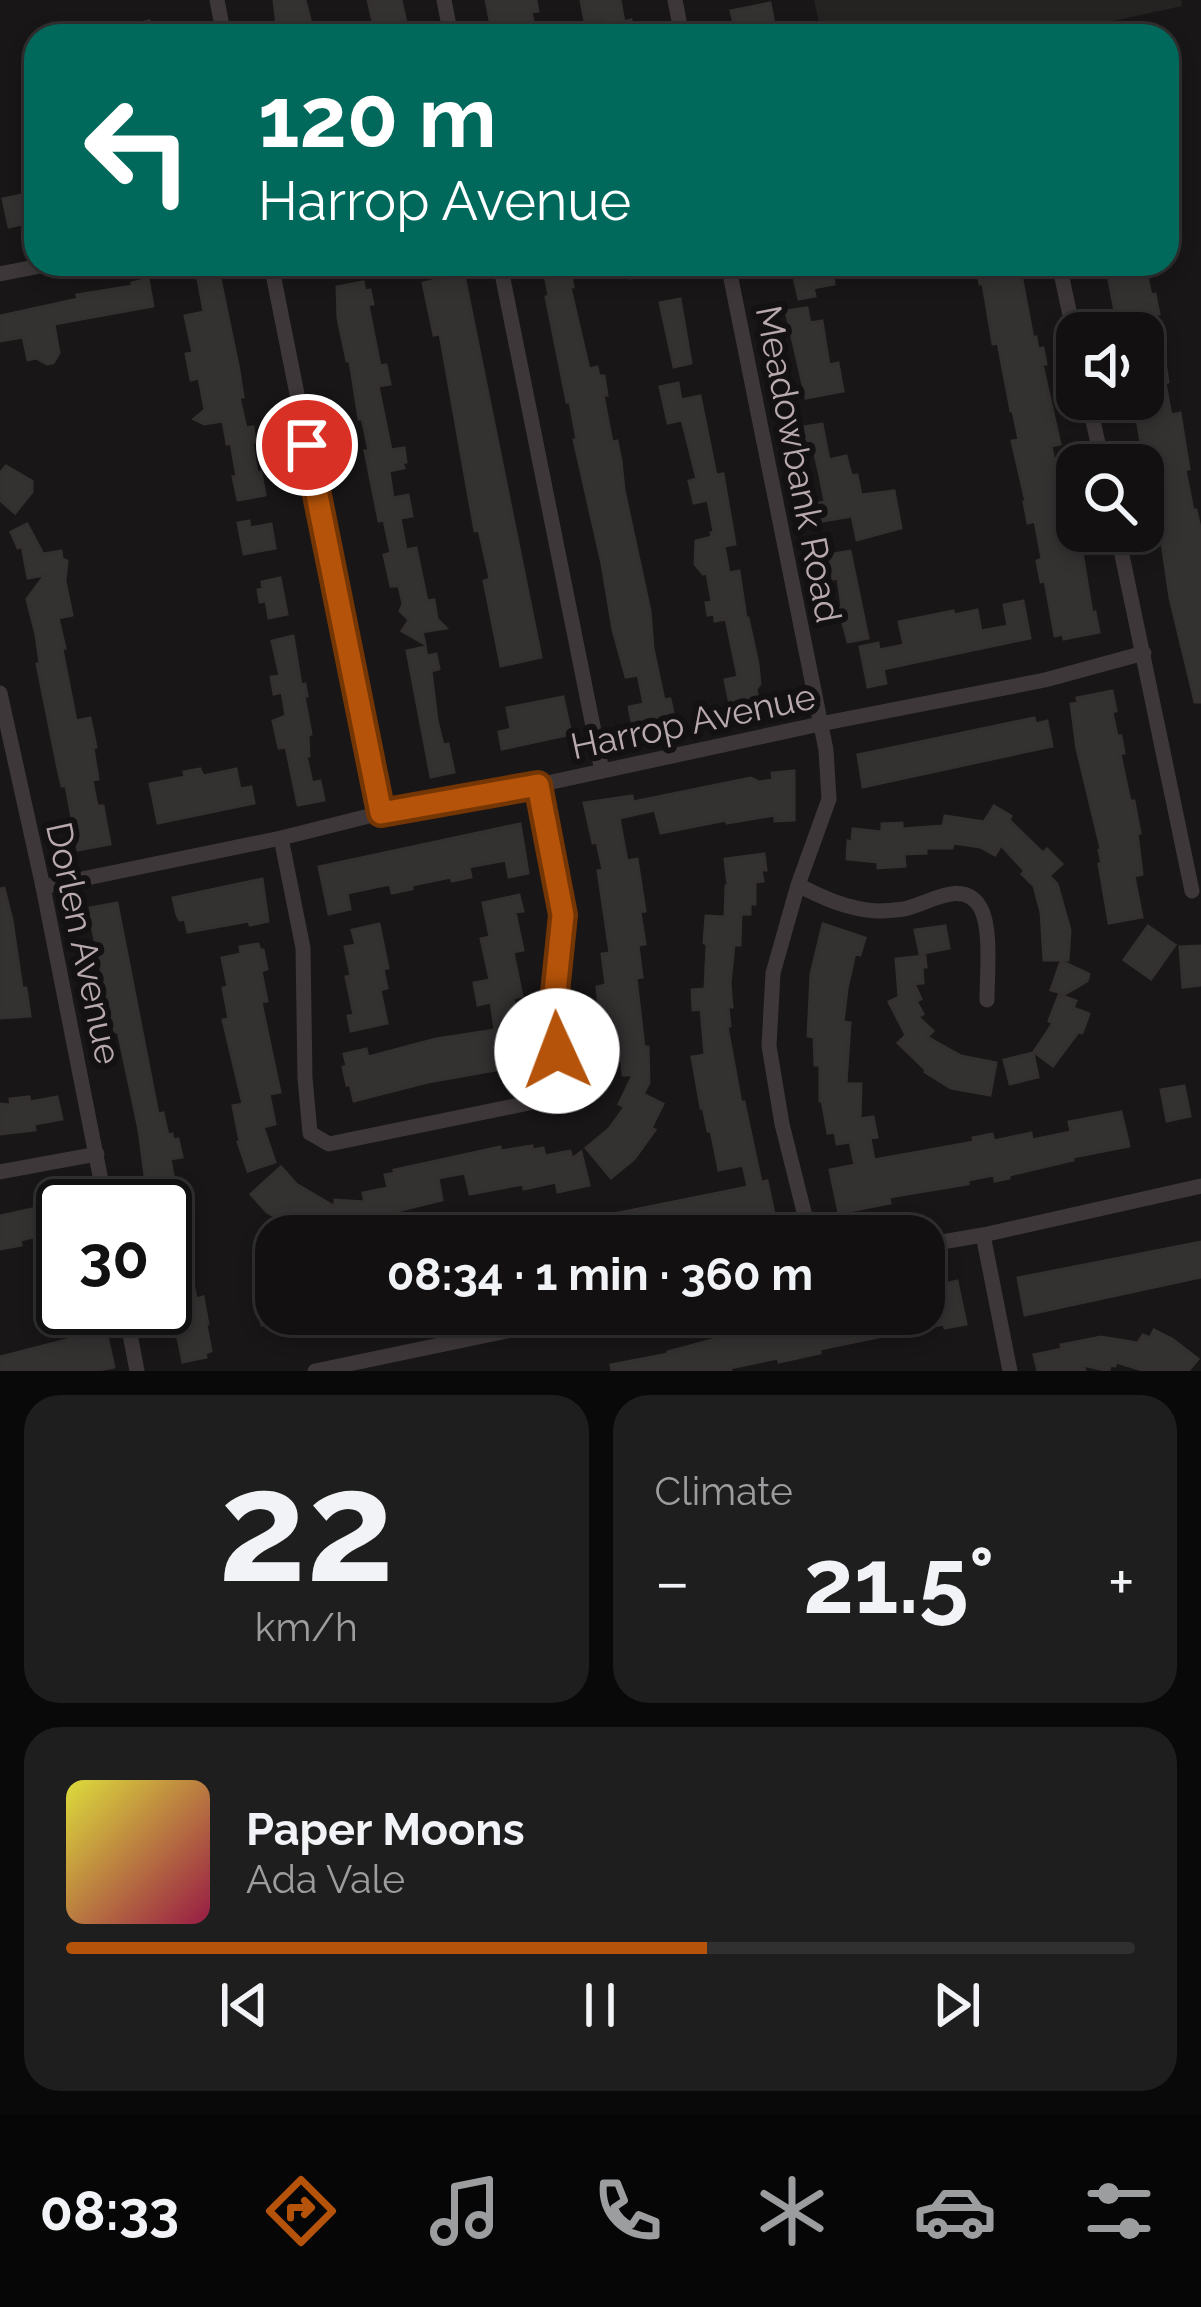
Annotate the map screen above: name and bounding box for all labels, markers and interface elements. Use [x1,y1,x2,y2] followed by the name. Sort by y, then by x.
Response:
[258,68,497,167] text: 120 m
[60,72,216,228] icon: left
[258,169,631,233] text: Harrop Avenue
[748,302,850,626] street label: Meadowbank Road
[1056,312,1164,552] map controls
[1056,312,1164,420] button: sound
[256,394,358,496] pin
[274,412,340,478] icon: arrive
[1056,444,1164,552] button: search
[567,675,819,767] street label: Harrop Avenue
[38,818,130,1068] street label: Dorlen Avenue
[494,988,620,1114] position arrow
[36,1179,192,1335] speed limit sign: 30
[387,1248,813,1301] text: 08:34 · 1 min · 360 m
[218,1434,394,1618] text: 22
[655,1468,793,1514] text: Climate
[803,1528,994,1634] text: 21.5°
[655,1543,690,1620] text: −
[1108,1543,1135,1620] text: +
[255,1604,358,1650] text: km/h
[246,1803,525,1856] text: Paper Moons
[246,1856,405,1902] text: Ada Vale
[211,1972,277,2038] icon: previous
[567,1972,633,2038] icon: pause
[924,1972,990,2038] icon: next
[259,2169,343,2253] icon: directions
[423,2169,507,2253] icon: music
[586,2169,670,2253] icon: phone
[750,2169,834,2253] icon: climate
[913,2169,997,2253] icon: car
[1077,2169,1161,2253] icon: filters
[40,2179,179,2243] text: 08:33

